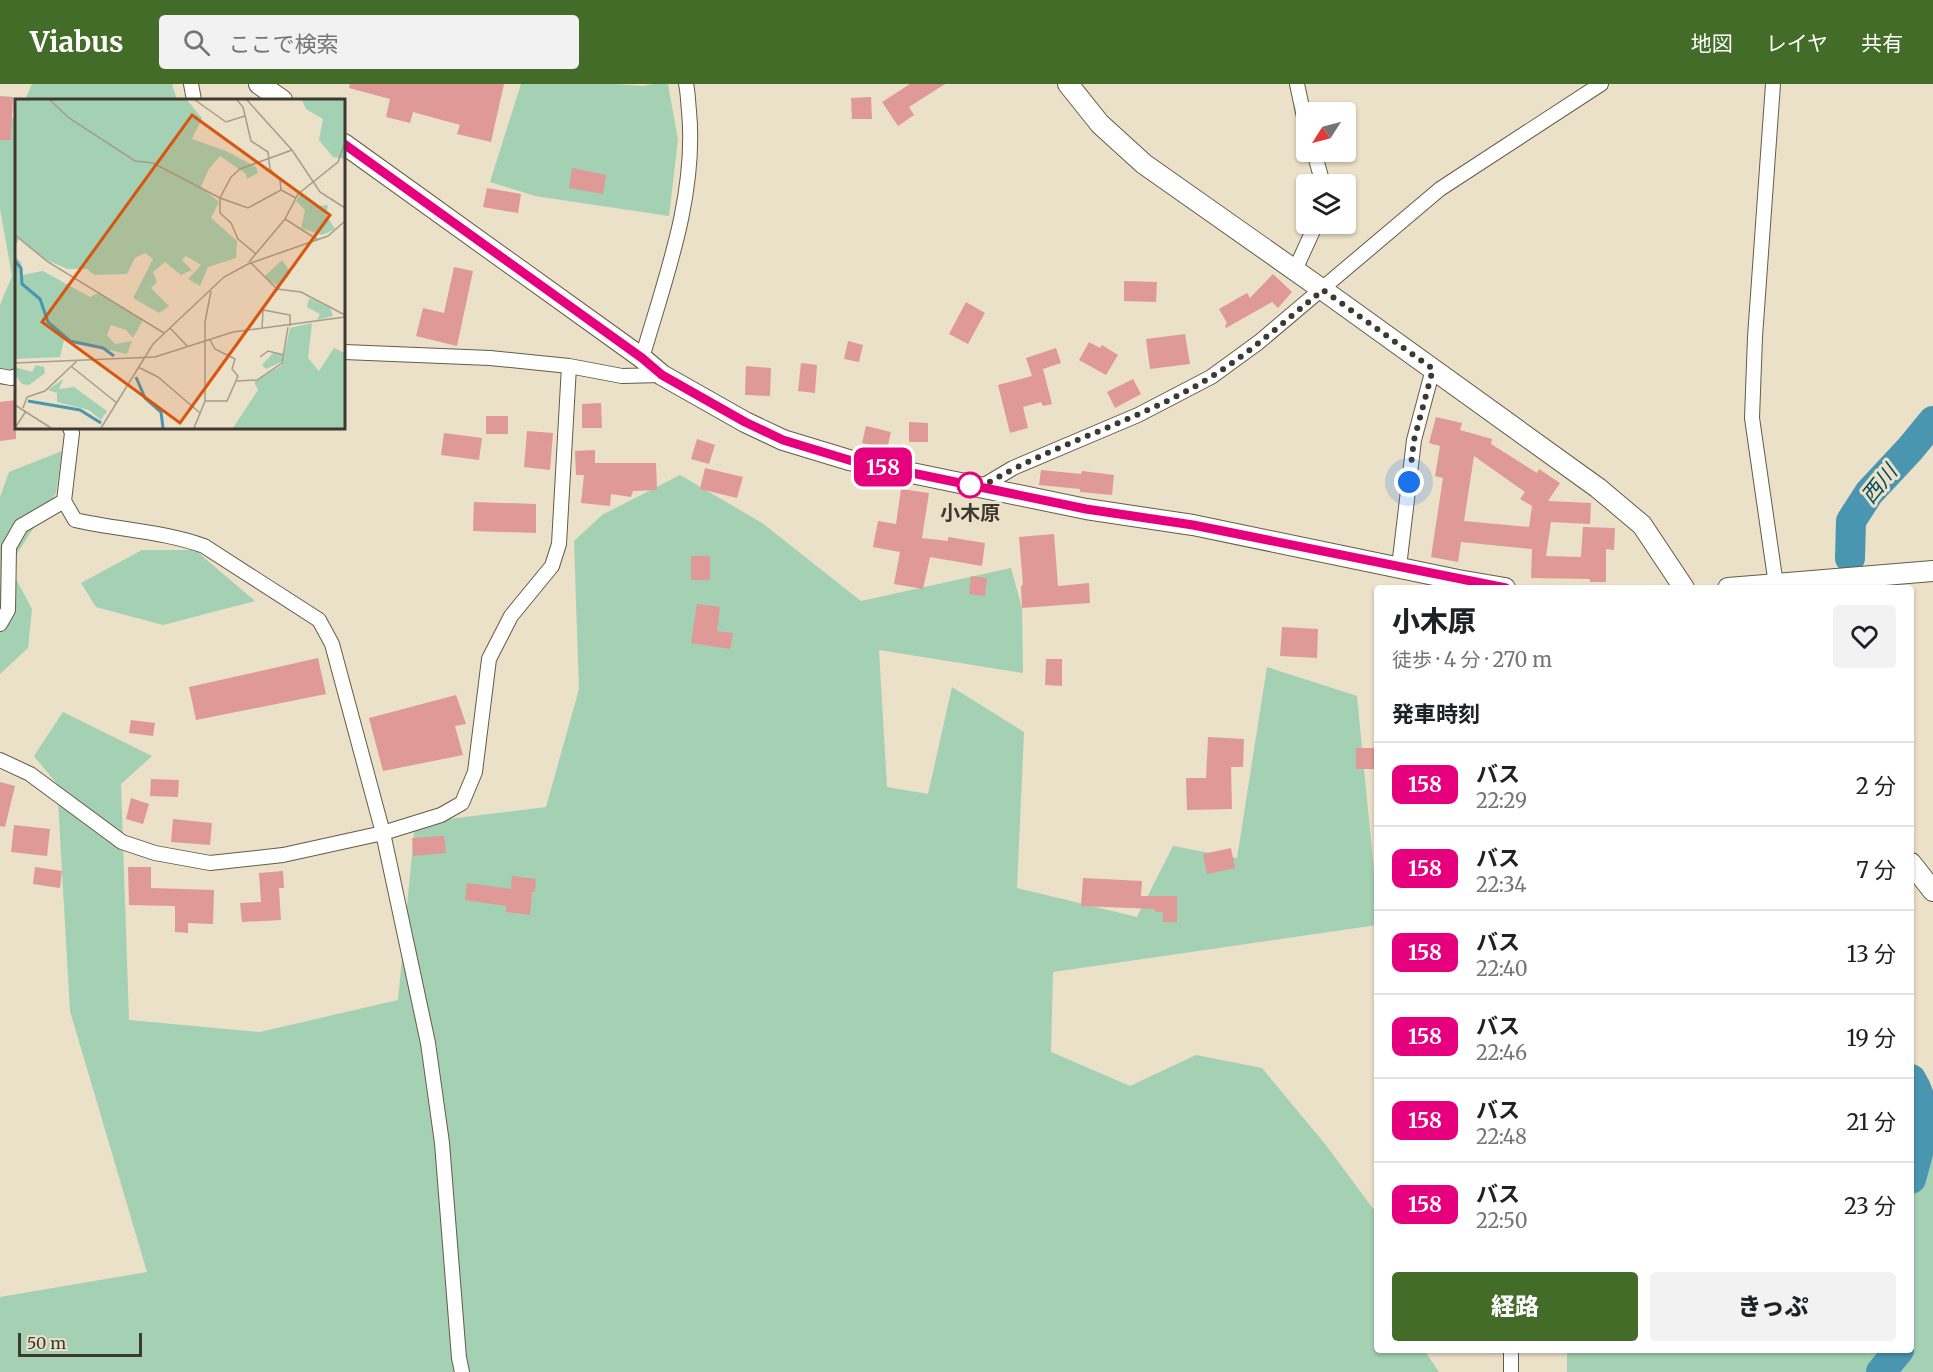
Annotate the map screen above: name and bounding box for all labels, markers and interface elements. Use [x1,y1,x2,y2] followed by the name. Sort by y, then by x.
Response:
[159,15,579,69] search box
[30,24,123,60] text: Viabus
[180,26,213,59] icon: search
[228,30,339,58] text: ここで検索
[1691,30,1733,57] text: 地図
[1766,30,1828,57] text: レイヤ
[1861,30,1903,57] text: 共有
[15,99,345,429] inset map
[1296,102,1356,162] north arrow
[1296,102,1356,234] map controls
[1296,174,1356,234] button: layers
[848,448,918,487] line badge: 158
[866,454,900,481] text: 158
[1855,458,1904,509] water label: 西川
[1394,467,1424,497] your location
[957,472,983,498] marker: 小木原
[940,500,1000,525] place label: 小木原
[1392,603,1476,639] text: 小木原
[1833,605,1896,668] button: heart
[1392,647,1552,672] text: 徒歩 · 4 分 · 270 m
[1392,700,1480,728] text: 発車時刻
[1476,760,1520,788] text: バス
[1408,771,1442,798] text: 158
[1856,772,1896,800] text: 2 分
[1476,788,1527,813] text: 22:29
[1476,844,1520,872] text: バス
[1408,855,1442,882] text: 158
[1856,856,1896,884] text: 7 分
[1476,872,1527,897] text: 22:34
[1476,928,1520,956] text: バス
[1408,939,1442,966] text: 158
[1847,940,1896,968] text: 13 分
[1476,956,1528,981] text: 22:40
[1476,1012,1520,1040] text: バス
[1408,1023,1442,1050] text: 158
[1847,1024,1896,1052] text: 19 分
[1476,1040,1527,1065] text: 22:46
[1476,1096,1520,1124] text: バス
[1408,1107,1442,1134] text: 158
[1846,1108,1896,1136] text: 21 分
[1476,1124,1527,1149] text: 22:48
[1476,1180,1520,1208] text: バス
[1408,1191,1442,1218] text: 158
[1844,1192,1896,1220] text: 23 分
[1476,1208,1528,1233] text: 22:50
[1392,1272,1638,1341] button: 経路
[1650,1272,1896,1341] button: きっぷ
[18,1330,142,1358] scale bar
[27,1333,66,1353] text: 50 m

